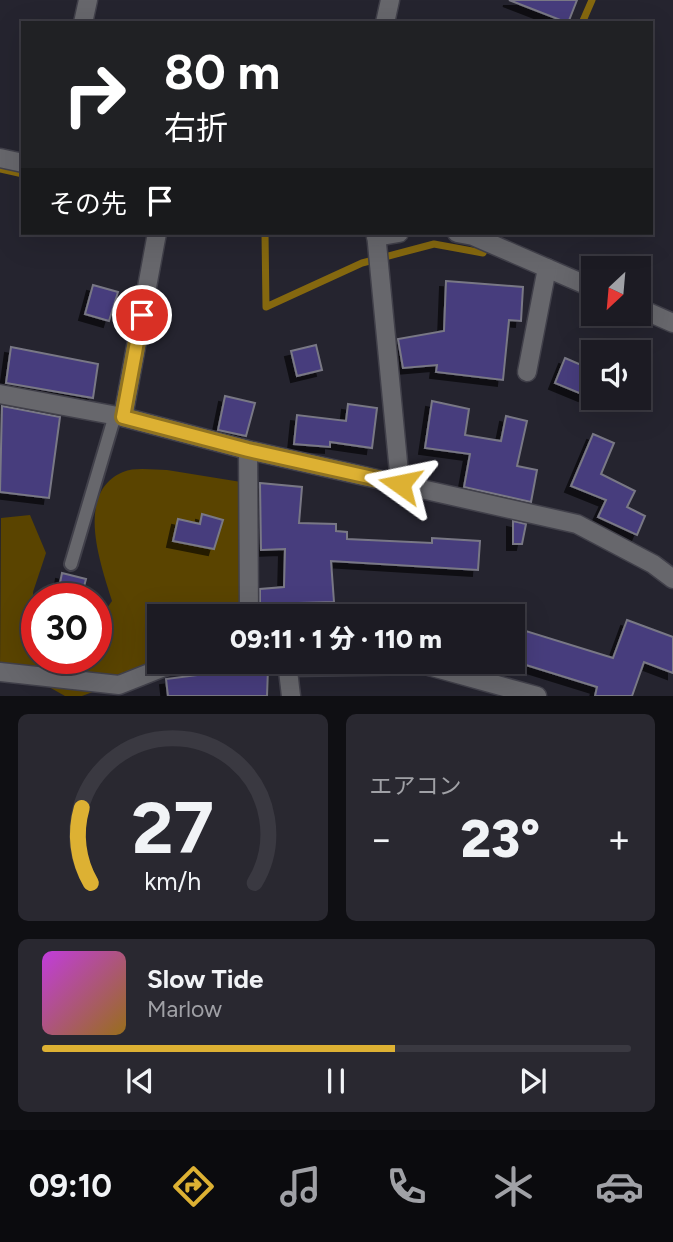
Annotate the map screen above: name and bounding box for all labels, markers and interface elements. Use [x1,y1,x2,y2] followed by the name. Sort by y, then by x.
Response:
[164,42,280,101] text: 80 m
[49,49,140,140] icon: right
[164,109,228,147] text: 右折
[141,182,179,220] icon: arrive
[49,188,127,220] text: その先
[581,256,651,326] north arrow
[581,256,651,410] map controls
[112,285,172,345] pin
[123,296,161,334] icon: arrive
[581,340,651,410] button: sound
[363,447,437,521] position arrow
[21,583,112,674] speed limit sign: 30
[230,623,442,655] text: 09:11 · 1 分 · 110 m
[370,772,462,800] text: エアコン
[131,785,214,872] text: 27
[460,808,540,870] text: 23°
[370,816,393,862] text: −
[607,816,631,862] text: +
[144,866,201,896] text: km/h
[147,963,263,995] text: Slow Tide
[147,995,222,1023] text: Marlow
[121,1062,159,1100] icon: previous
[317,1062,355,1100] icon: pause
[514,1062,552,1100] icon: next
[169,1162,218,1211] icon: directions
[276,1162,325,1211] icon: music
[382,1162,431,1211] icon: phone
[489,1162,538,1211] icon: climate
[595,1162,644,1211] icon: car
[29,1167,112,1205] text: 09:10

